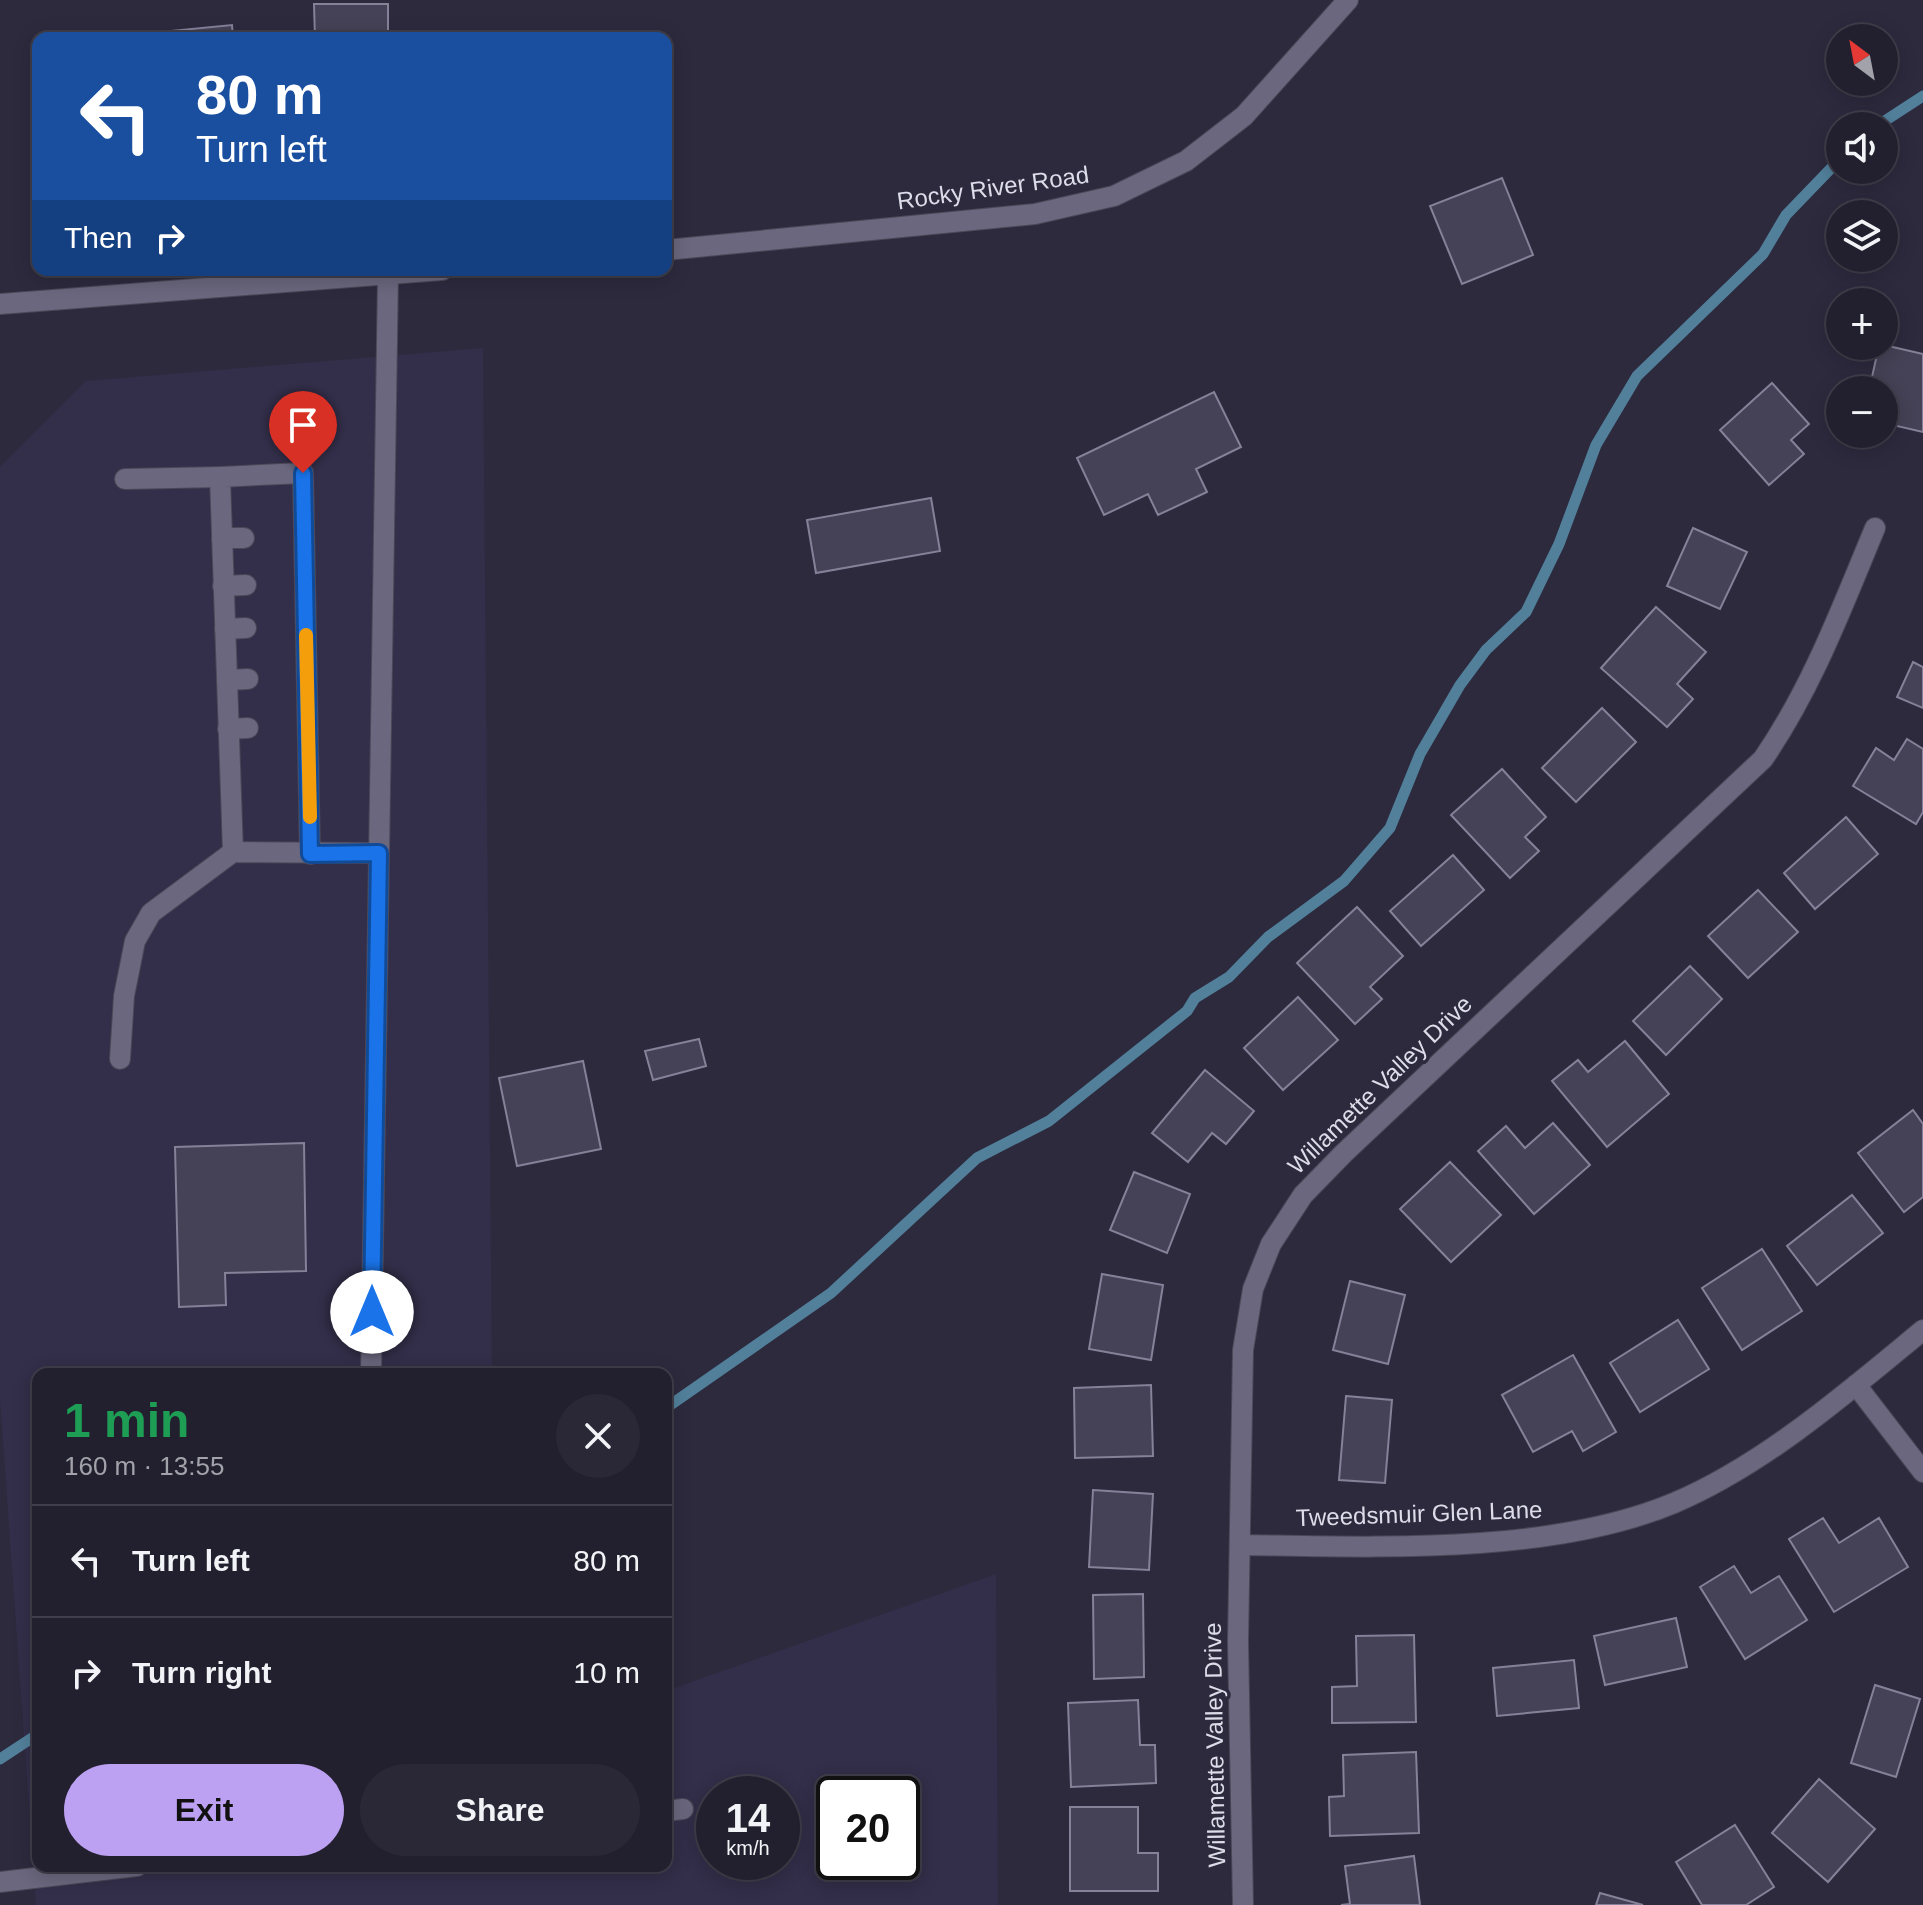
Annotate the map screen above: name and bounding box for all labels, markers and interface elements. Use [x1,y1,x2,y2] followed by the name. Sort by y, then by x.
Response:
[1826,24,1898,96] north arrow
[1826,24,1898,448] map controls
[196,63,324,126] text: 80 m
[64,64,168,168] icon: left
[1826,112,1898,184] button: sound
[196,129,327,170] text: Turn left
[895,161,1091,214] street label: Rocky River Road
[1826,200,1898,272] button: layers
[148,216,192,260] icon: right
[64,221,132,254] text: Then
[1826,288,1898,360] button: +
[1826,376,1898,448] button: −
[269,391,337,473] pin
[281,403,325,447] icon: arrive
[1282,990,1477,1179] street label: Willamette Valley Drive
[330,1270,414,1354] position arrow
[64,1394,189,1447] text: 1 min
[556,1394,640,1478] button: close
[64,1451,224,1481] text: 160 m · 13:55
[1295,1496,1543,1531] street label: Tweedsmuir Glen Lane
[64,1539,108,1583] icon: left
[132,1544,250,1577] text: Turn left
[573,1544,640,1577] text: 80 m
[1199,1622,1230,1868] street label: Willamette Valley Drive
[64,1651,108,1695] icon: right
[132,1656,271,1689] text: Turn right
[573,1656,640,1689] text: 10 m
[64,1764,344,1856] button: Exit
[360,1764,640,1856] button: Share
[816,1776,920,1880] speed limit sign: 20
[726,1796,770,1840] text: 14
[726,1837,770,1859] text: km/h

